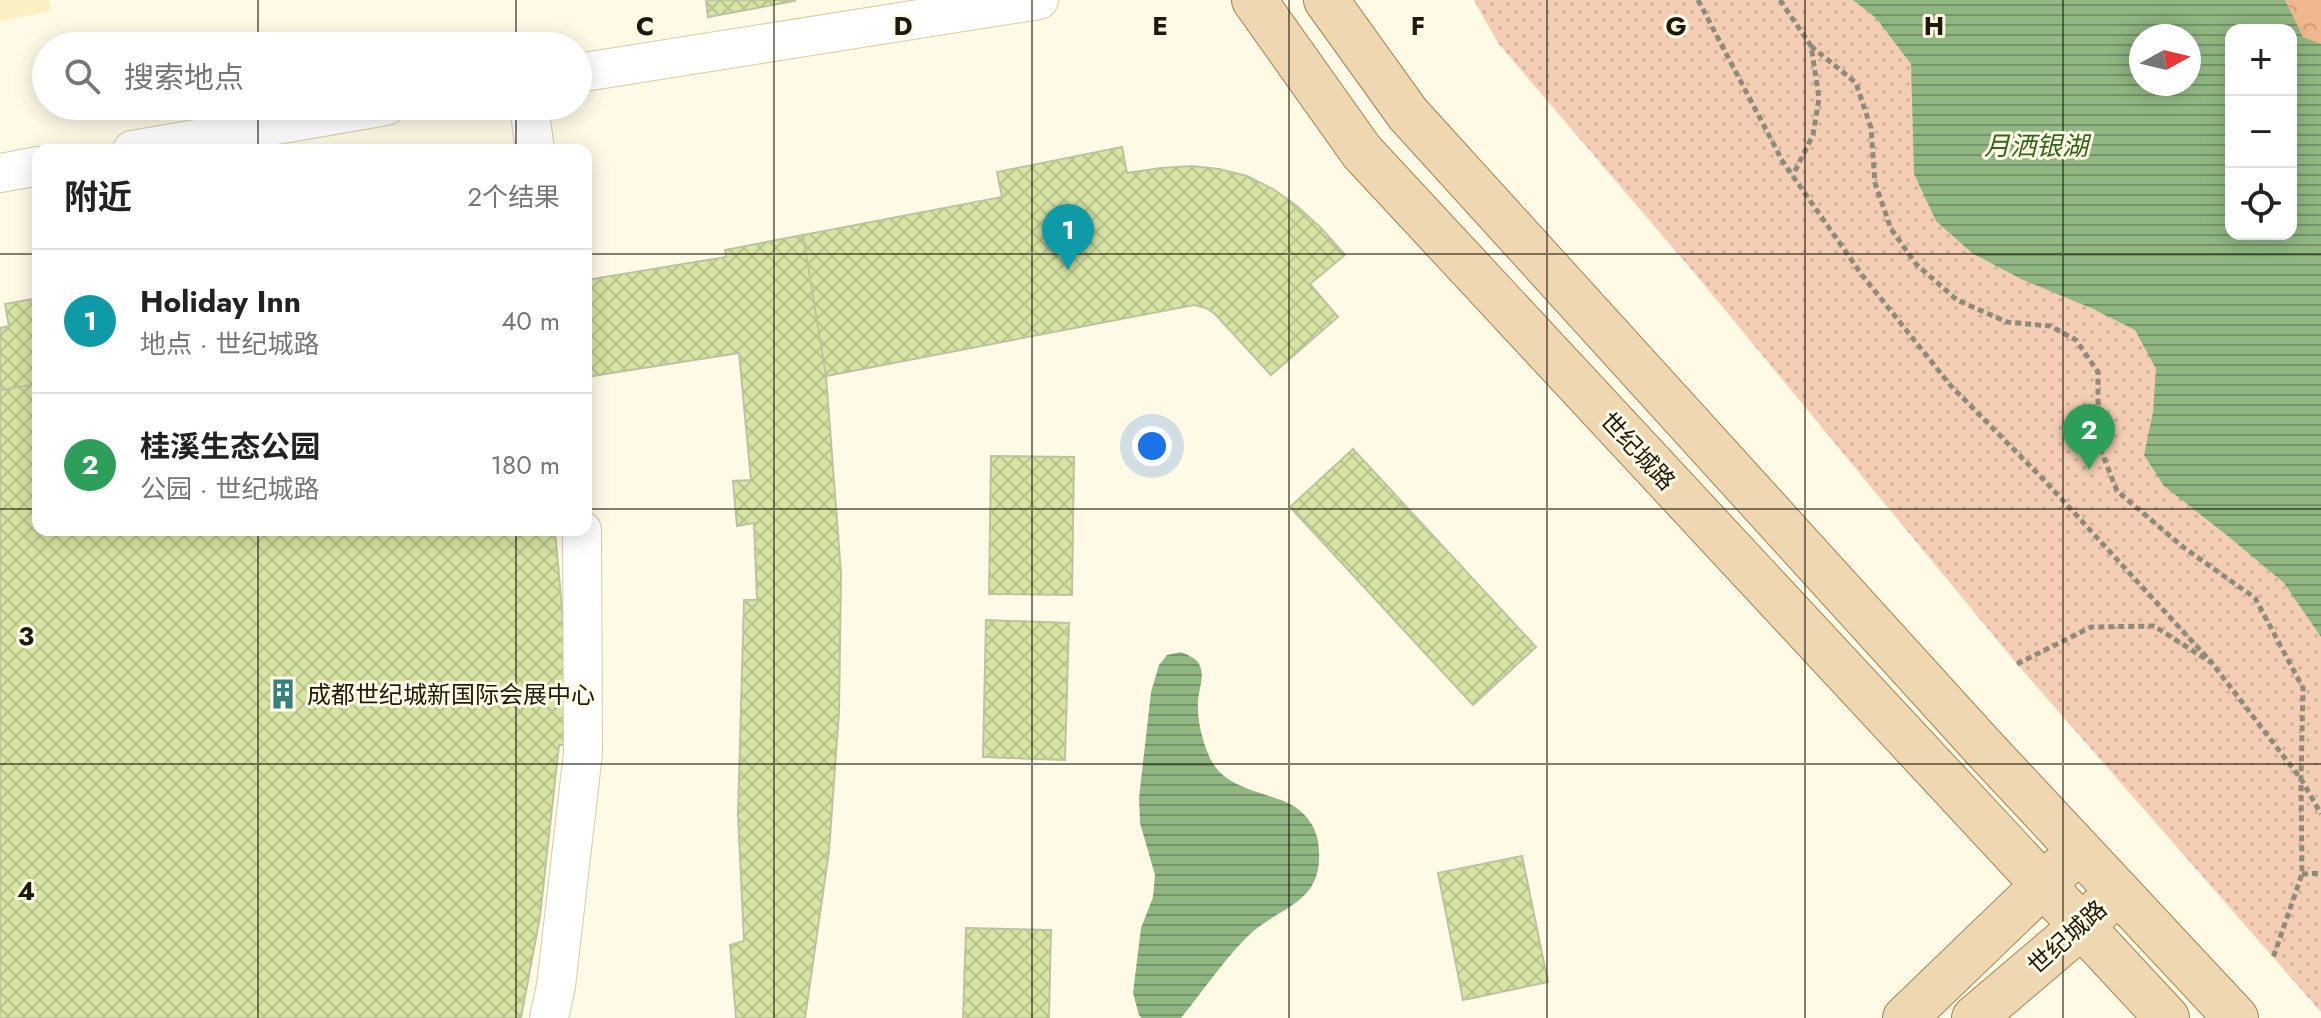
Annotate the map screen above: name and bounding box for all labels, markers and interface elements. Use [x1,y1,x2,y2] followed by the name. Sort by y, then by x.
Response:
[636,7,654,45] text: C
[893,7,913,45] text: D
[1152,7,1168,45] text: E
[1411,7,1425,45] text: F
[1665,7,1687,45] text: G
[1924,7,1944,45] text: H
[2129,24,2201,96] north arrow
[2225,24,2297,240] map controls
[2225,24,2297,96] button: +
[32,32,592,120] search box
[60,54,104,98] icon: search
[124,56,244,99] text: 搜索地点
[2225,96,2297,168] button: −
[1984,127,2092,165] water label: 月洒银湖
[2225,168,2297,240] button: locate
[64,173,132,222] text: 附近
[467,178,560,216] text: 2个结果
[1042,204,1094,270] pin: 1
[140,280,301,323] text: Holiday Inn
[83,302,97,340] text: 1
[501,302,560,340] text: 40 m
[140,325,319,363] text: 地点 · 世纪城路
[1592,404,1684,498] street label: 世纪城路
[2063,404,2115,470] pin: 2
[140,425,320,468] text: 桂溪生态公园
[1132,426,1172,466] your location
[81,446,99,484] text: 2
[490,446,560,484] text: 180 m
[140,470,319,508] text: 公园 · 世纪城路
[18,617,34,655] text: 3
[266,677,300,711] building icon: 成都世纪城新国际会展中心
[307,677,595,712] place label: 成都世纪城新国际会展中心
[17,872,35,910] text: 4
[2020,892,2114,982] street label: 世纪城路

